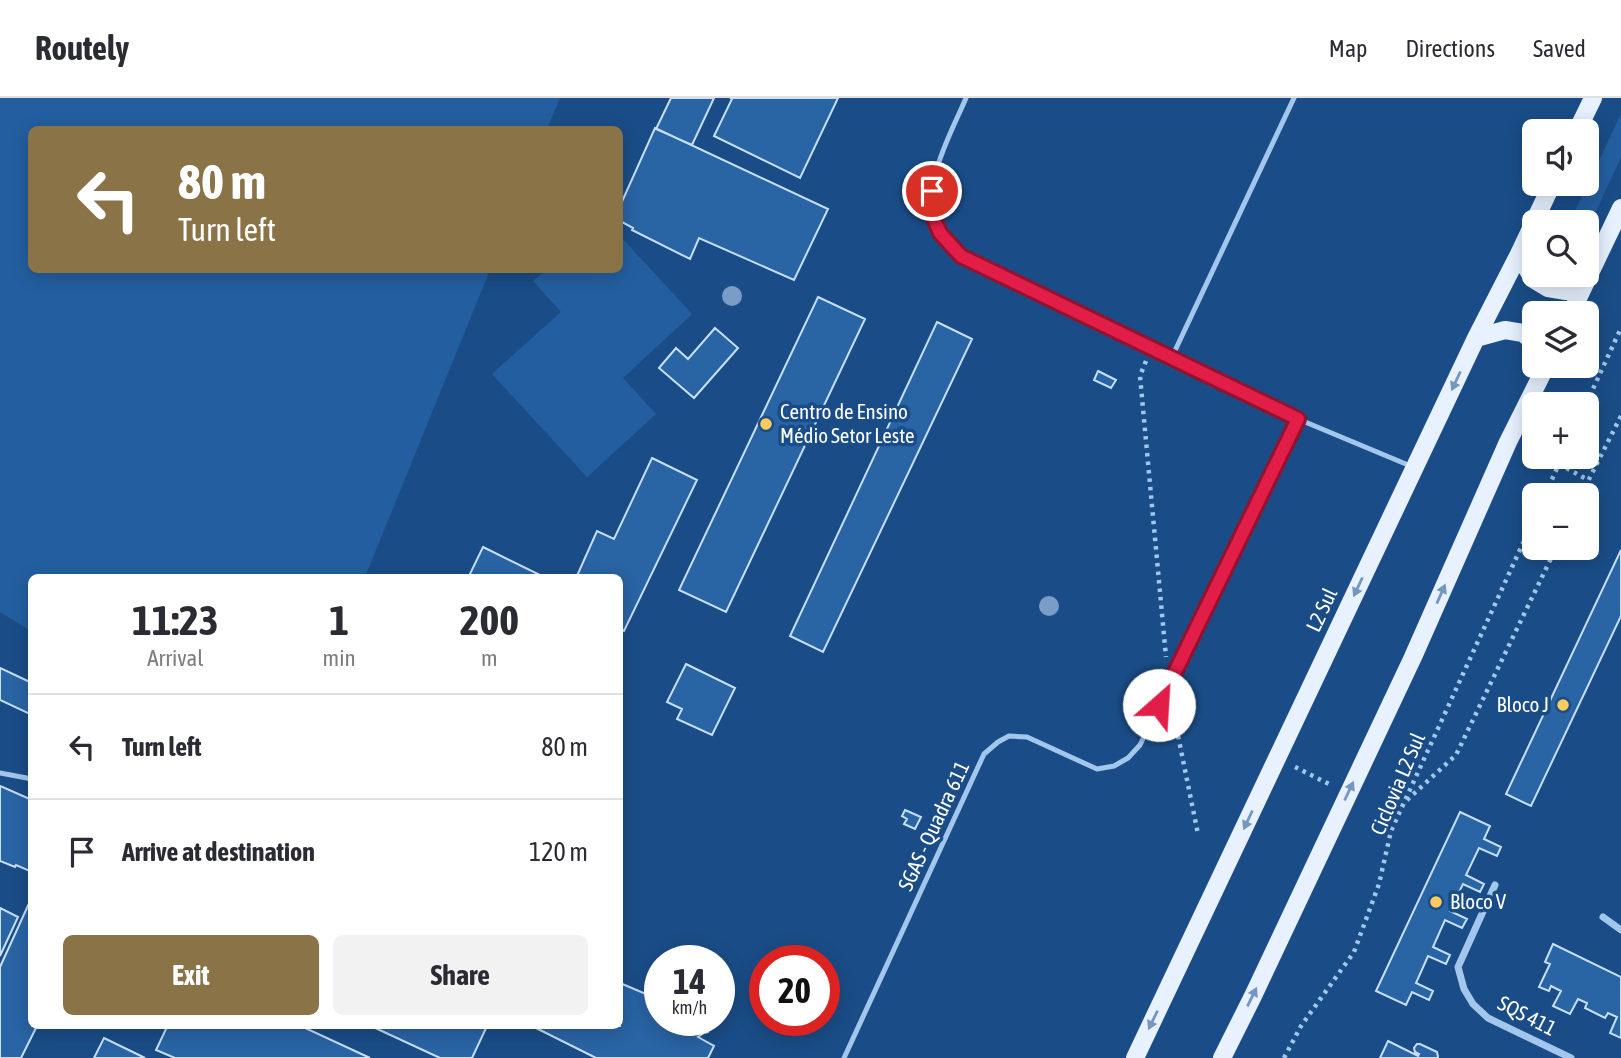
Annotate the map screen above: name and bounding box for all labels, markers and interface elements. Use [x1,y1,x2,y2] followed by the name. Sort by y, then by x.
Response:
[35,29,129,67] text: Routely
[1329,35,1367,62] text: Map
[1405,35,1495,62] text: Directions
[1533,35,1586,62] text: Saved
[1522,119,1599,560] map controls
[1522,119,1599,196] button: sound
[178,153,266,209] text: 80 m
[63,154,154,245] icon: left
[902,161,962,221] pin
[913,172,951,210] icon: arrive
[1522,210,1599,287] button: search
[178,211,276,248] text: Turn left
[1522,301,1599,378] button: layers
[1450,371,1461,391] one-way arrow
[1522,392,1599,469] button: +
[780,399,915,447] place label: Centro de Ensino Médio Setor Leste
[758,416,774,432] marker: Centro de Ensino Médio Setor Leste
[1522,483,1599,560] button: −
[1352,577,1364,597] one-way arrow
[1301,584,1342,635] street label: L2 Sul
[1436,584,1447,605] one-way arrow
[132,596,219,644] text: 11:23
[329,596,349,644] text: 1
[460,596,519,644] text: 200
[147,645,203,671] text: Arrival
[323,645,356,671] text: min
[481,645,498,671] text: m
[1122,668,1196,742] position arrow
[1497,692,1549,716] place label: Bloco J
[1555,697,1571,713] marker: Bloco J
[63,728,101,766] icon: left
[1365,729,1430,838] street label: Ciclovia L2 Sul
[122,732,202,762] text: Turn left
[541,732,588,762] text: 80 m
[893,757,974,894] street label: SGAS - Quadra 611
[1343,781,1354,801] one-way arrow
[1242,810,1253,830] one-way arrow
[63,833,101,871] icon: arrive
[122,837,315,867] text: Arrive at destination
[529,837,588,867] text: 120 m
[1450,889,1507,913] place label: Bloco V
[1428,894,1444,910] marker: Bloco V
[63,935,319,1015] button: Exit
[333,935,588,1015] button: Share
[749,945,840,1036] speed limit sign: 20
[673,961,706,1001] text: 14
[1246,987,1258,1007] one-way arrow
[1494,990,1561,1040] street label: SQS 411
[672,997,707,1018] text: km/h
[1147,1010,1159,1030] one-way arrow

